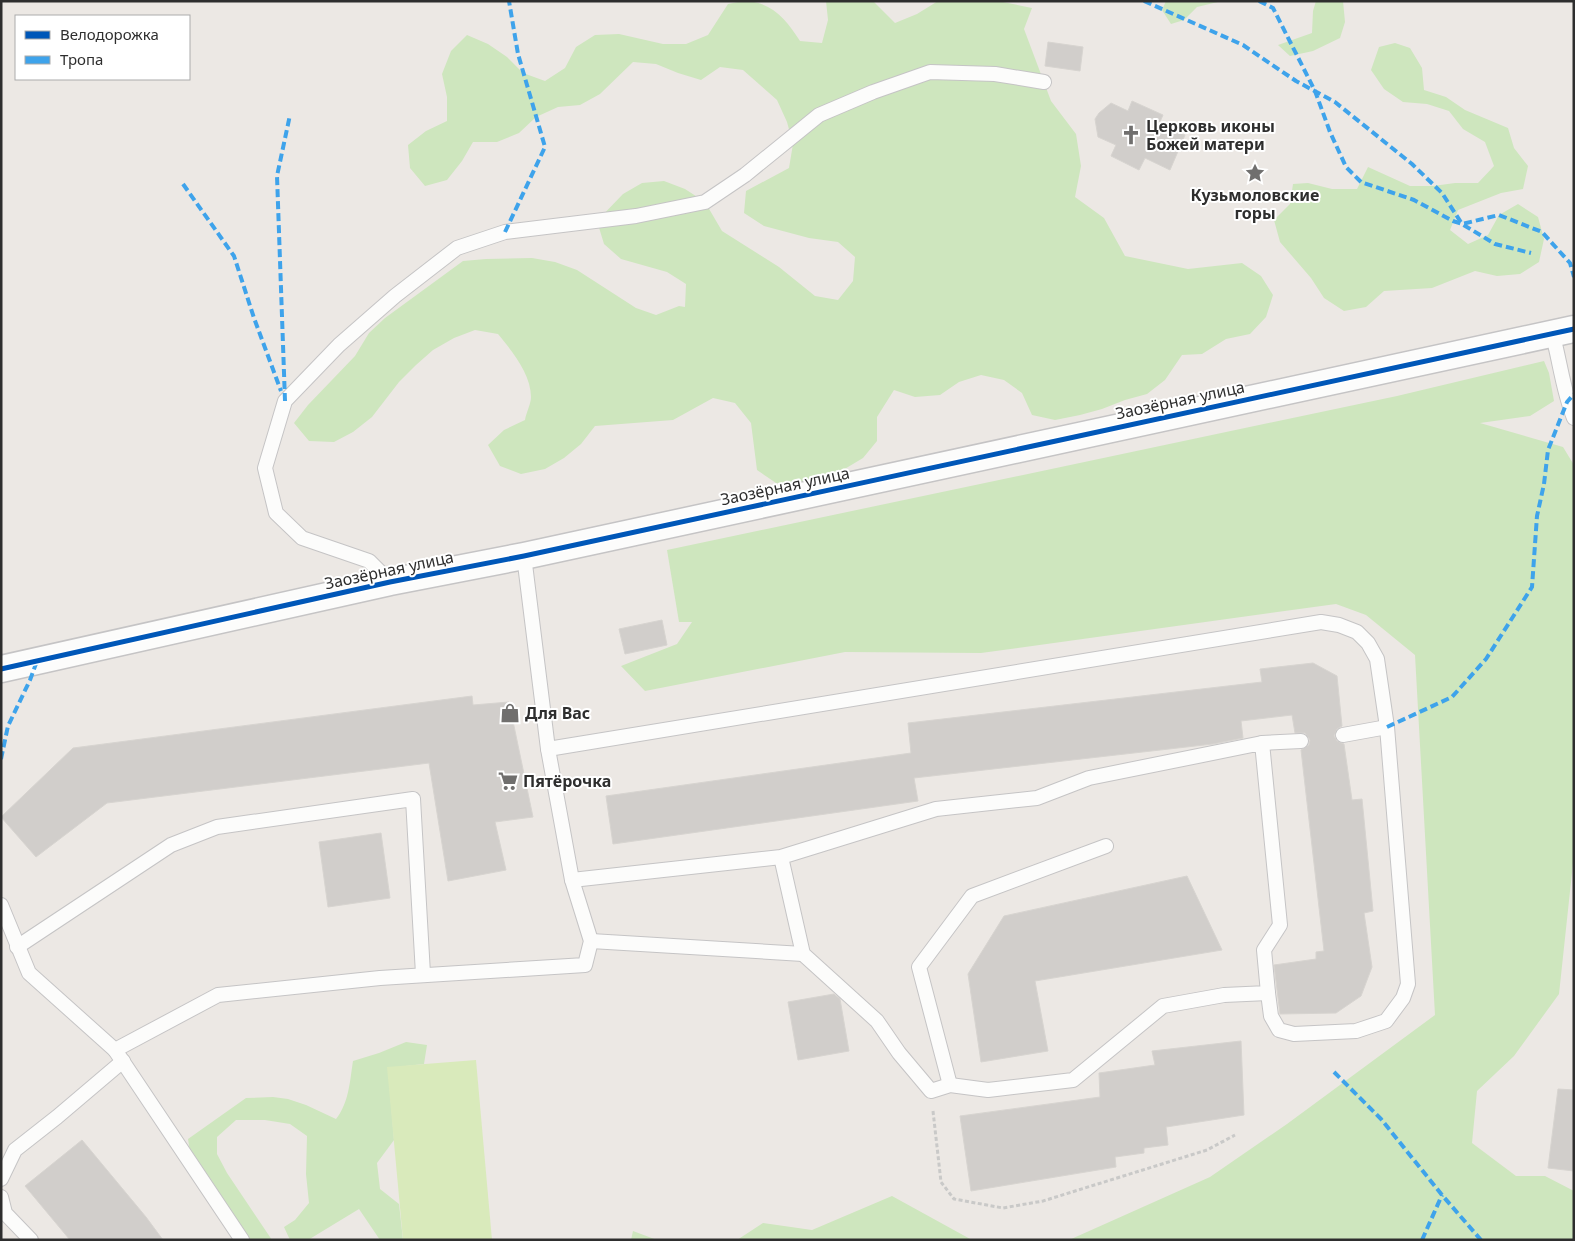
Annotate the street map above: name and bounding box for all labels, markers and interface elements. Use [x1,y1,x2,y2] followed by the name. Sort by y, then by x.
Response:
[15,15,190,80] legend
[60,24,159,44] text: Велодорожка
[60,49,103,69] text: Тропа
[1146,115,1275,155] place label: Церковь иконы Божей матери
[1120,124,1142,146] church icon: Церковь иконы Божей матери
[1244,162,1266,184] place icon: Кузьмоловские горы
[1191,184,1319,224] place label: Кузьмоловские горы
[1113,376,1247,424] street label: Заозёрная улица
[718,462,852,510] street label: Заозёрная улица
[322,546,456,594] street label: Заозёрная улица
[499,702,521,724] shop icon: Для Вас
[525,702,590,724] place label: Для Вас
[497,770,519,792] supermarket icon: Пятёрочка
[523,770,611,792] place label: Пятёрочка

